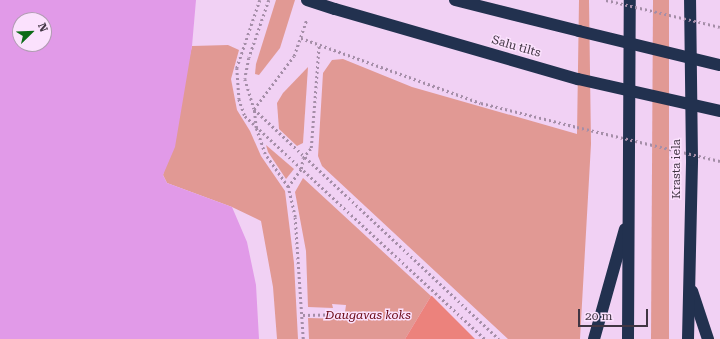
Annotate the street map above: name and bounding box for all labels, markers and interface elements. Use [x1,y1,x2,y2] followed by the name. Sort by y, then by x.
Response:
[12,12,52,52] north arrow
[35,21,50,34] text: N
[490,33,542,61] street label: Salu tilts
[670,139,684,199] street label: Krasta iela
[580,301,650,327] scale bar
[325,309,411,323] park label: Daugavas koks
[585,309,612,323] text: 20 m

